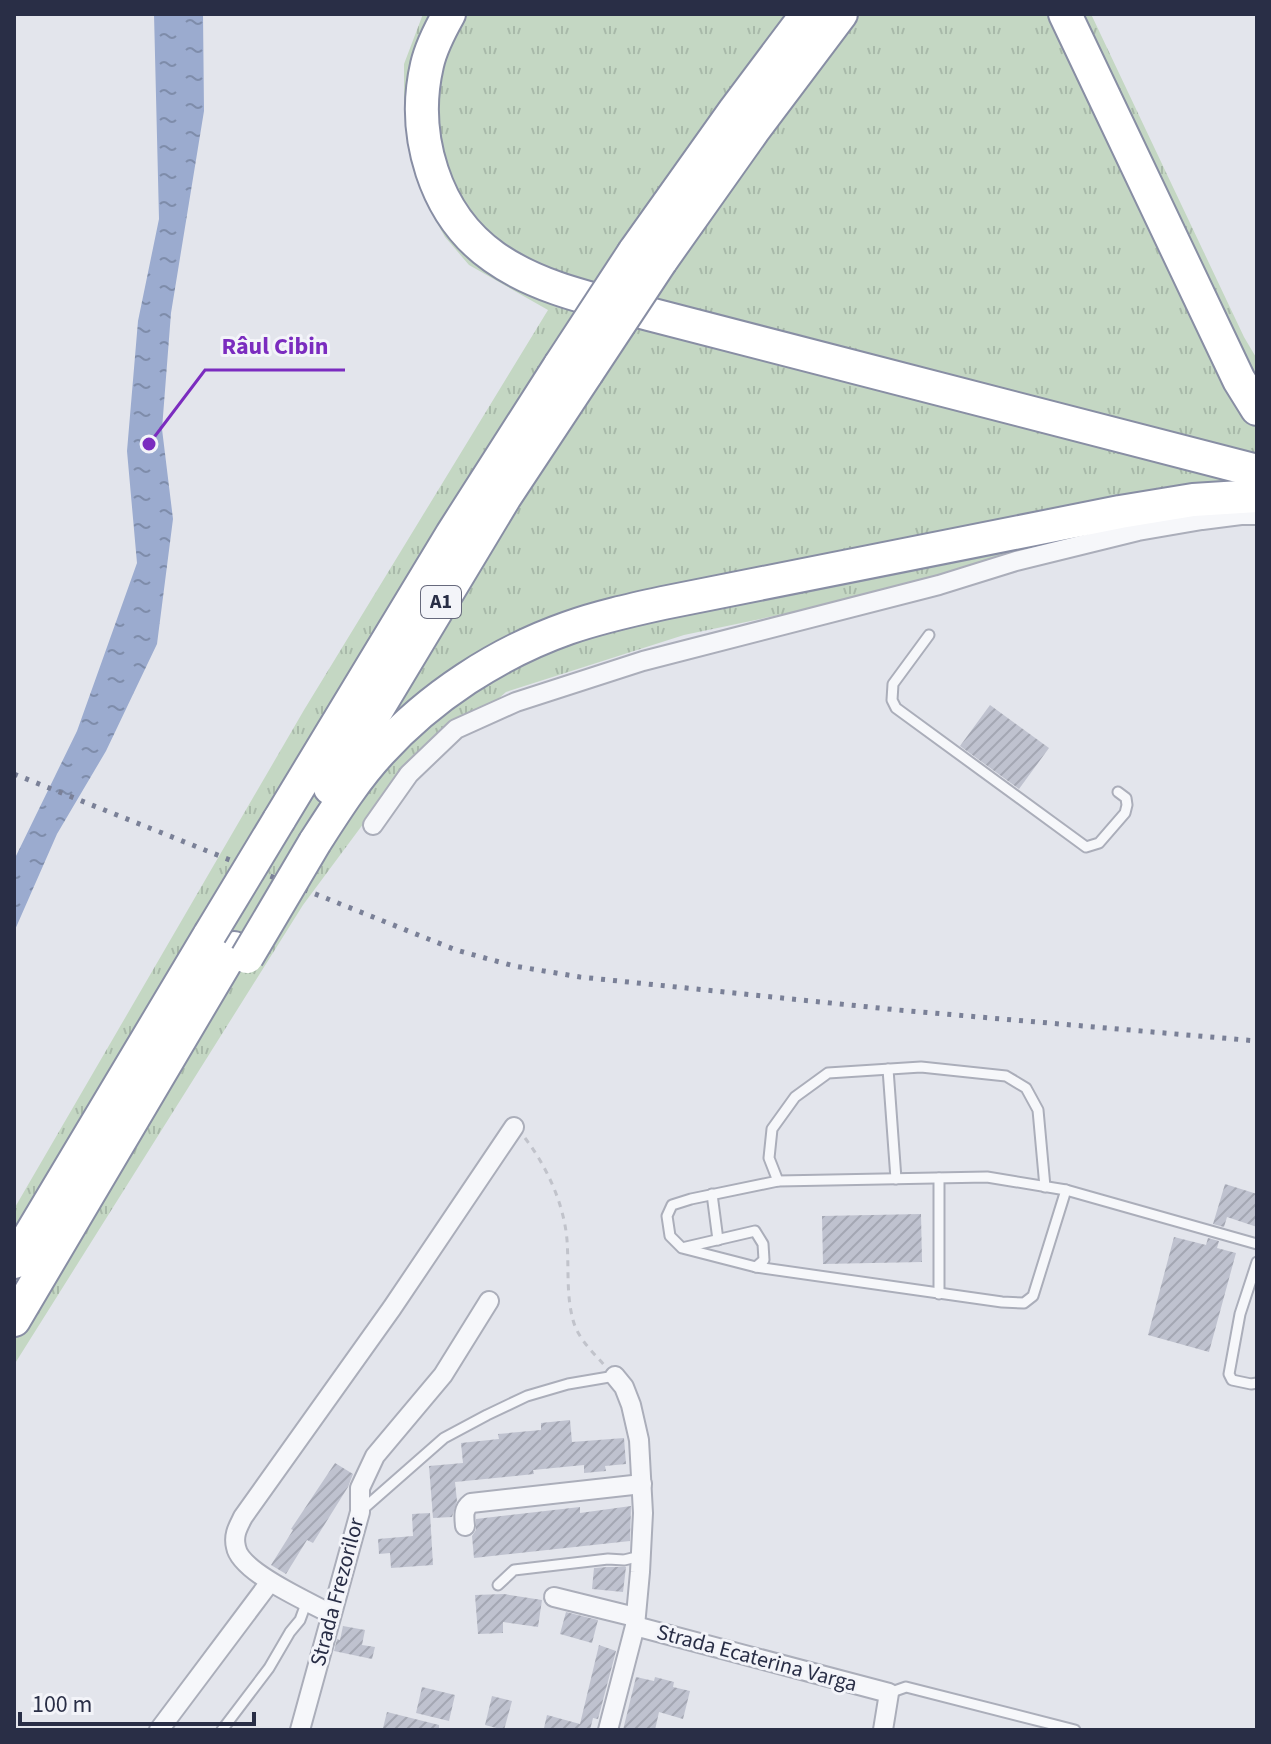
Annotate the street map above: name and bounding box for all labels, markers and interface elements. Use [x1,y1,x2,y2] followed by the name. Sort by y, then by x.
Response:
[205,322,345,370] callout: Râul Cibin
[221,329,329,364] text: Râul Cibin
[421,586,461,618] road number: A1
[302,1514,372,1670] street label: Strada Frezorilor
[653,1616,861,1700] street label: Strada Ecaterina Varga
[20,1676,254,1726] scale bar
[32,1687,92,1722] text: 100 m

